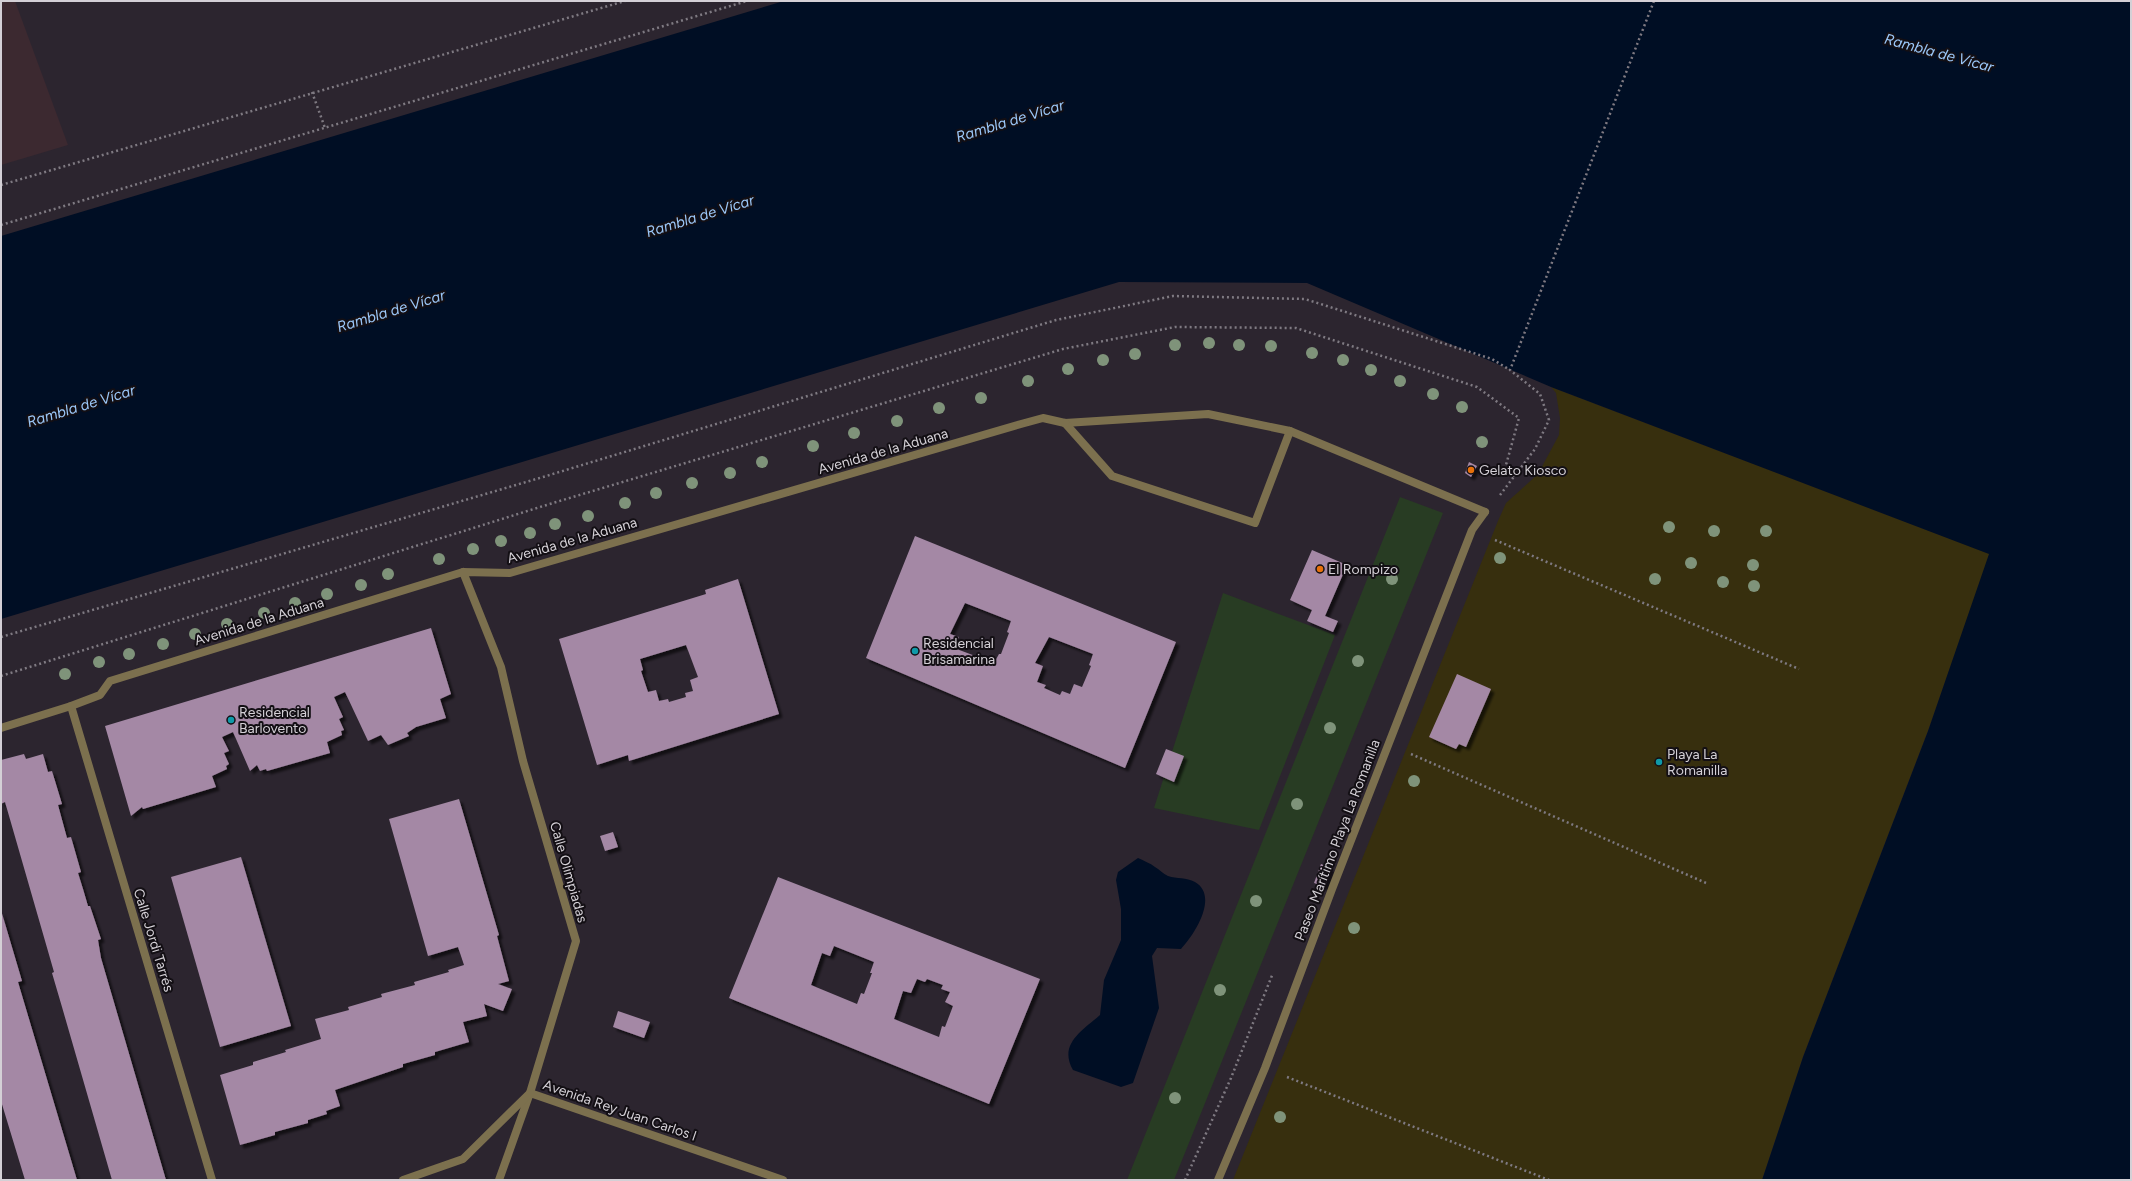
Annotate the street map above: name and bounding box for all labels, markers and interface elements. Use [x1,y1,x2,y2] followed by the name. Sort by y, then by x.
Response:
[1882,30,1996,76] water label: Rambla de Vícar
[954,96,1067,146] water label: Rambla de Vícar
[644,191,757,241] water label: Rambla de Vícar
[335,286,448,336] water label: Rambla de Vícar
[25,381,138,431] water label: Rambla de Vícar
[816,425,950,478] street label: Avenida de la Aduana
[1479,462,1566,479] place label: Gelato Kiosco
[1466,465,1476,475] marker: Gelato Kiosco
[505,514,639,567] street label: Avenida de la Aduana
[1328,561,1398,578] place label: El Rompizo
[1315,564,1325,574] marker: El Rompizo
[192,594,326,649] street label: Avenida de la Aduana
[923,635,995,668] place label: Residencial Brisamarina
[910,646,920,656] marker: Residencial Brisamarina
[239,704,310,737] place label: Residencial Barlovento
[226,715,236,725] marker: Residencial Barlovento
[1291,737,1384,943] street label: Paseo Marítimo Playa La Romanilla
[1667,746,1727,779] place label: Playa La Romanilla
[1654,757,1664,767] marker: Playa La Romanilla
[546,820,591,925] street label: Calle Olimpiadas
[130,886,177,994] street label: Calle Jordi Tarrés
[541,1076,699,1145] street label: Avenida Rey Juan Carlos I

